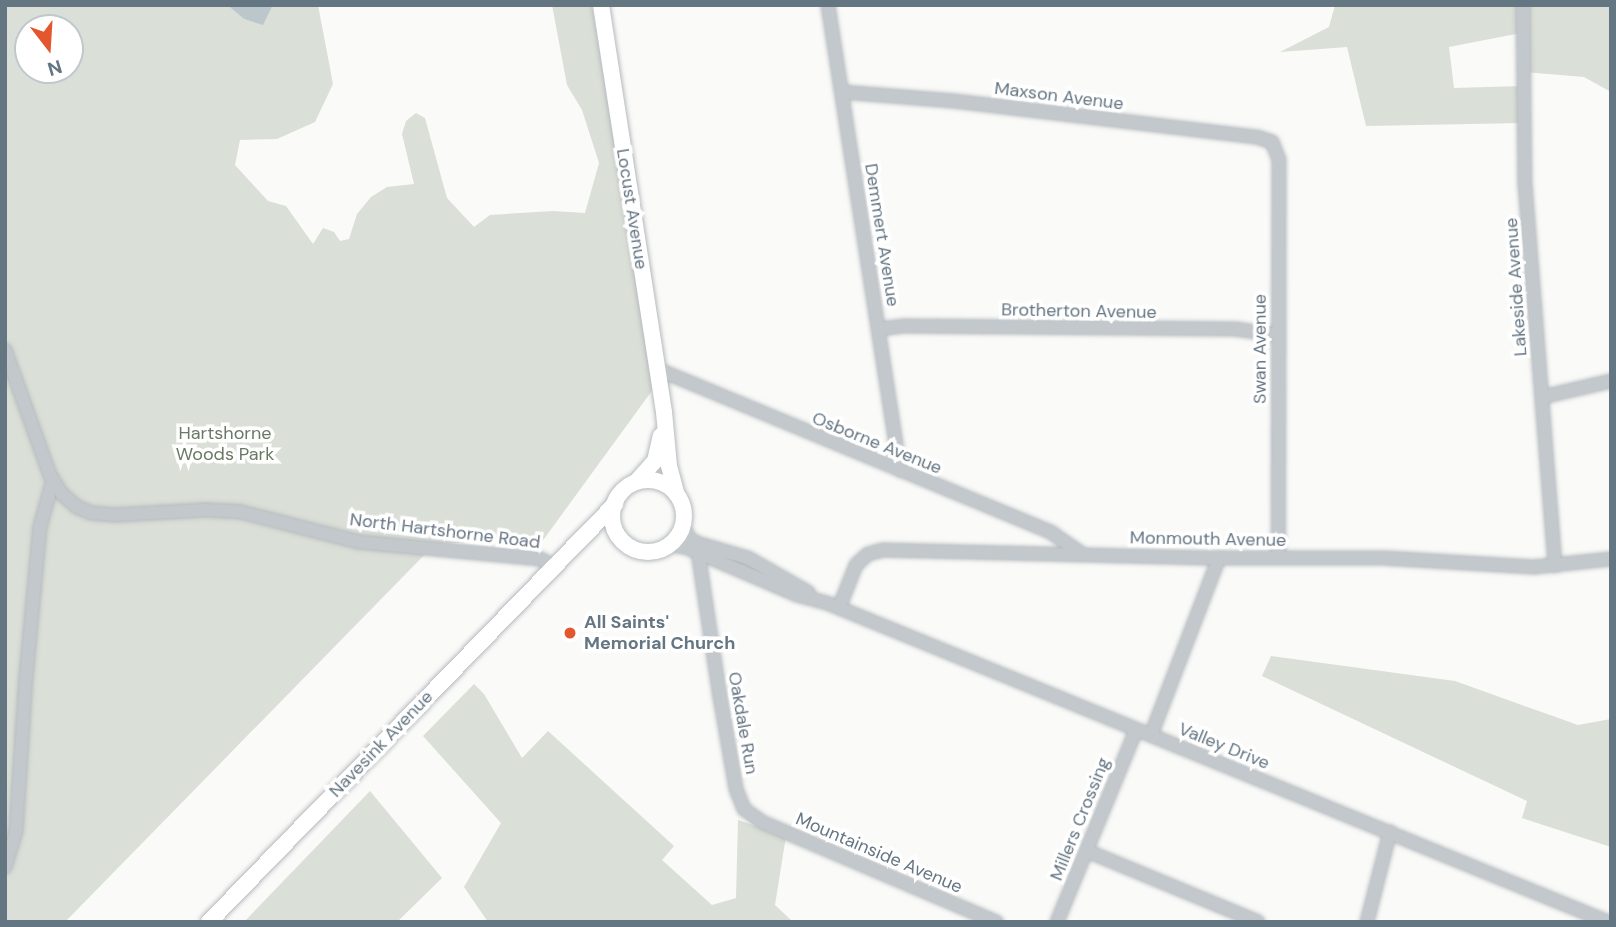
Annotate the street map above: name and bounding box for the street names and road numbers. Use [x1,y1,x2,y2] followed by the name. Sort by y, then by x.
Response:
[993,77,1125,115] street label: Maxson Avenue
[612,147,652,271] street label: Locust Avenue
[860,162,904,308] street label: Demmert Avenue
[1500,217,1532,357] street label: Lakeside Avenue
[1249,294,1271,404] street label: Swan Avenue
[1001,299,1157,323] street label: Brotherton Avenue
[809,407,945,479] street label: Osborne Avenue
[349,509,541,553] street label: North Hartshorne Road
[1130,527,1286,551] street label: Monmouth Avenue
[723,670,763,776] street label: Oakdale Run
[325,686,437,802] street label: Navesink Avenue
[1175,718,1273,774] street label: Valley Drive
[1045,754,1115,884] street label: Millers Crossing
[792,808,966,898] street label: Mountainside Avenue

